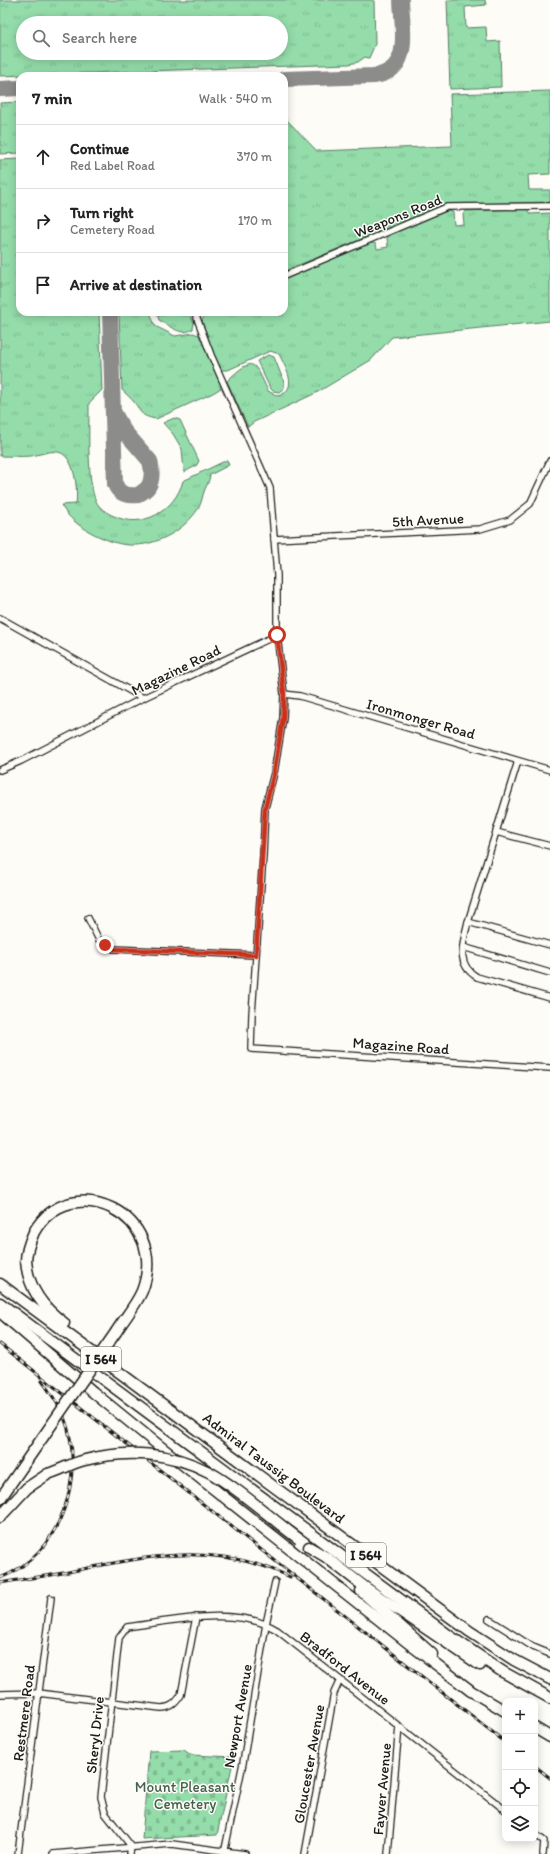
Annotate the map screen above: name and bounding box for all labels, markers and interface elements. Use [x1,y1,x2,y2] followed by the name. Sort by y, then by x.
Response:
[16,16,288,60] search box
[30,27,52,49] icon: search
[62,29,137,47] text: Search here
[32,88,72,108] text: 7 min
[199,91,272,106] text: Walk · 540 m
[70,140,129,158] text: Continue
[32,146,54,168] icon: ahead
[237,149,272,164] text: 370 m
[70,158,155,173] text: Red Label Road
[352,190,445,242] street label: Weapons Road
[70,204,134,222] text: Turn right
[32,210,54,232] icon: right
[238,213,272,228] text: 170 m
[70,222,155,237] text: Cemetery Road
[32,274,54,296] icon: arrive
[70,276,202,294] text: Arrive at destination
[392,509,464,531] street label: 5th Avenue
[268,626,286,644] route start
[128,640,224,699] street label: Magazine Road
[364,695,478,743] street label: Ironmonger Road
[96,936,114,954] route end
[352,1034,451,1058] street label: Magazine Road
[81,1347,121,1371] road number: I 564
[199,1409,349,1527] street label: Admiral Taussig Boulevard
[346,1543,386,1567] road number: I 564
[296,1627,394,1709] street label: Bradford Avenue
[220,1663,256,1769] street label: Newport Avenue
[9,1664,39,1762] street label: Restmere Road
[82,1696,108,1774] street label: Sheryl Drive
[502,1698,538,1842] map controls
[502,1698,538,1734] button: +
[290,1703,328,1825] street label: Gloucester Avenue
[502,1734,538,1770] button: −
[369,1742,395,1836] street label: Fayver Avenue
[502,1770,538,1806] button: locate
[135,1778,236,1813] park label: Mount Pleasant Cemetery
[502,1806,538,1842] button: layers

